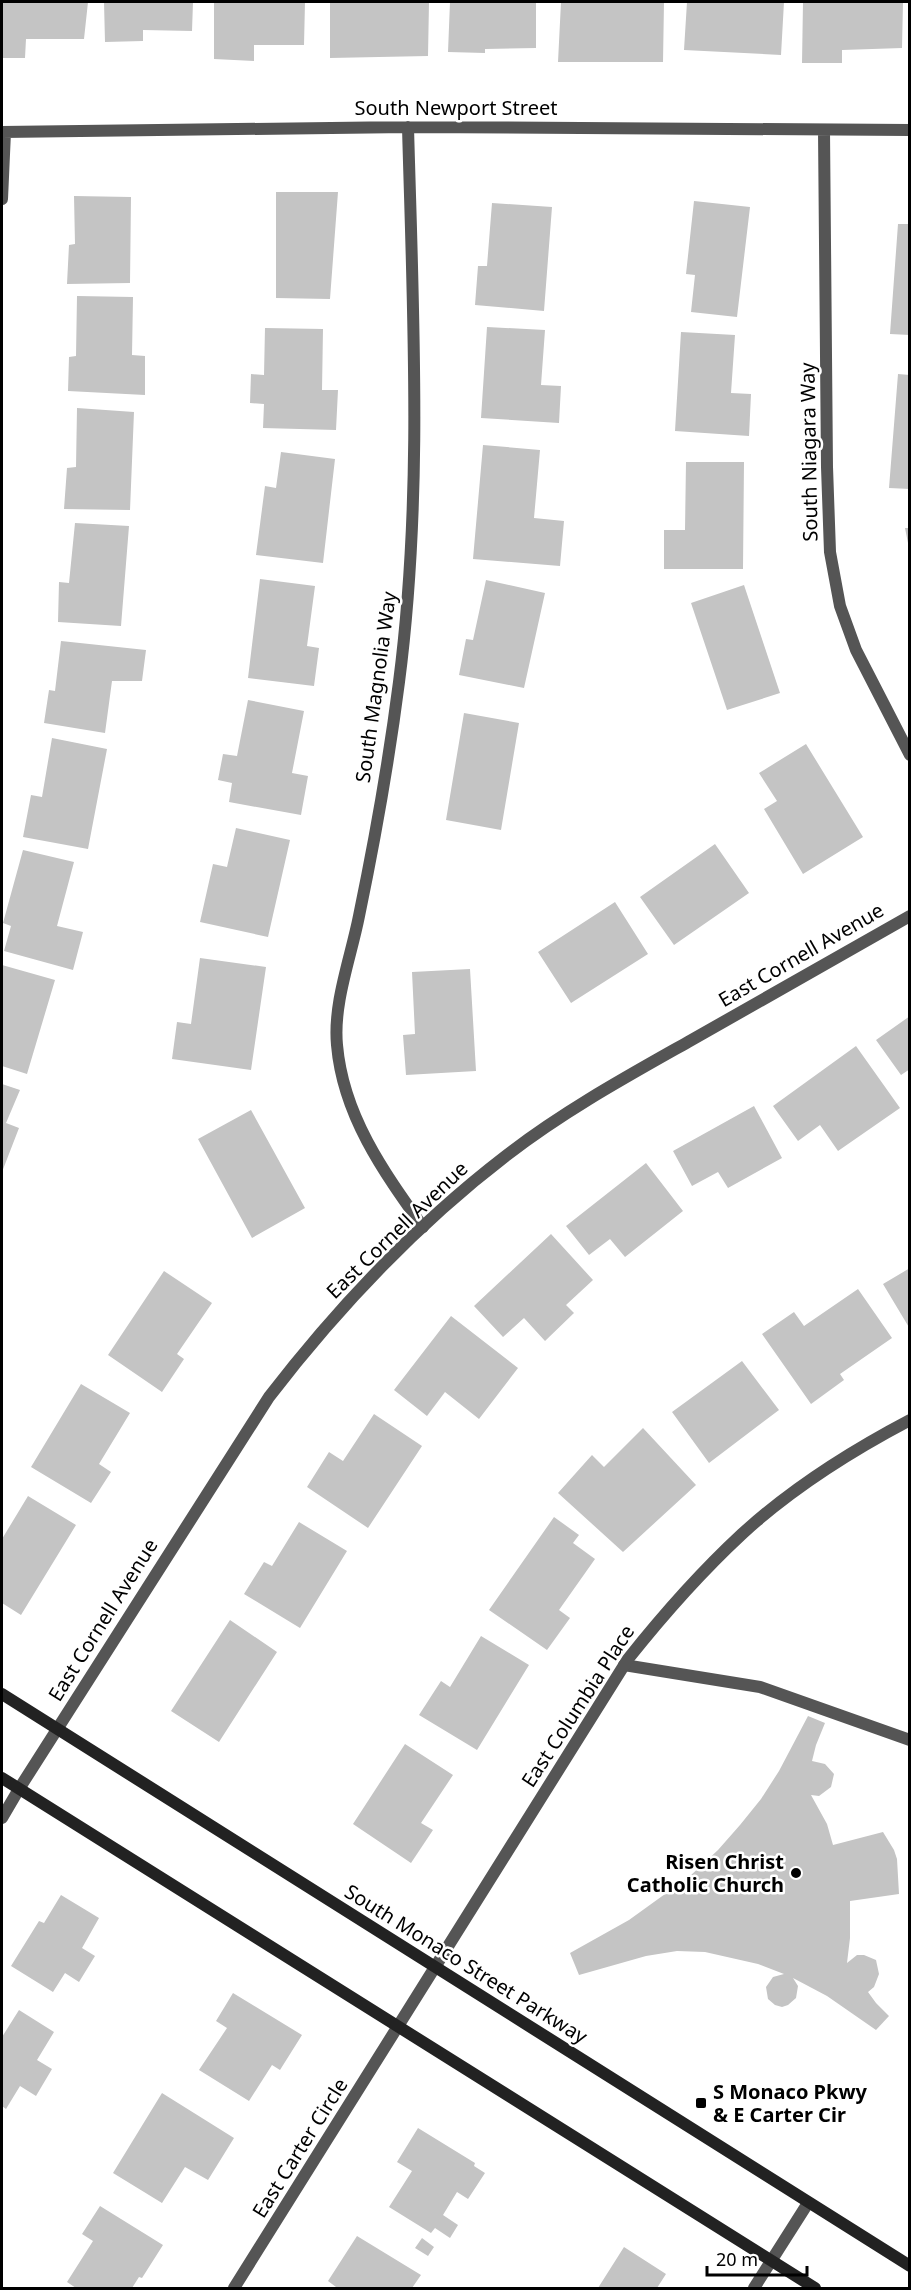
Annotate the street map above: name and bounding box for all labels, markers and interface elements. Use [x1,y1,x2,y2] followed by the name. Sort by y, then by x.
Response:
[355,94,557,121] street label: South Newport Street
[793,361,824,542] street label: South Niagara Way
[349,589,402,784] street label: South Magnolia Way
[713,896,888,1013] street label: East Cornell Avenue
[320,1155,473,1304] street label: East Cornell Avenue
[42,1533,164,1706] street label: East Cornell Avenue
[515,1619,640,1792] street label: East Columbia Place
[627,1848,784,1898] place label: Risen Christ Catholic Church
[789,1866,803,1880] marker: Risen Christ Catholic Church
[340,1878,593,2050] street label: South Monaco Street Parkway
[246,2073,353,2223] street label: East Carter Circle
[713,2078,868,2128] place label: S Monaco Pkwy & E Carter Cir
[694,2096,708,2110] marker: S Monaco Pkwy & E Carter Cir
[707,2239,808,2277] scale bar
[716,2247,758,2271] text: 20 m

